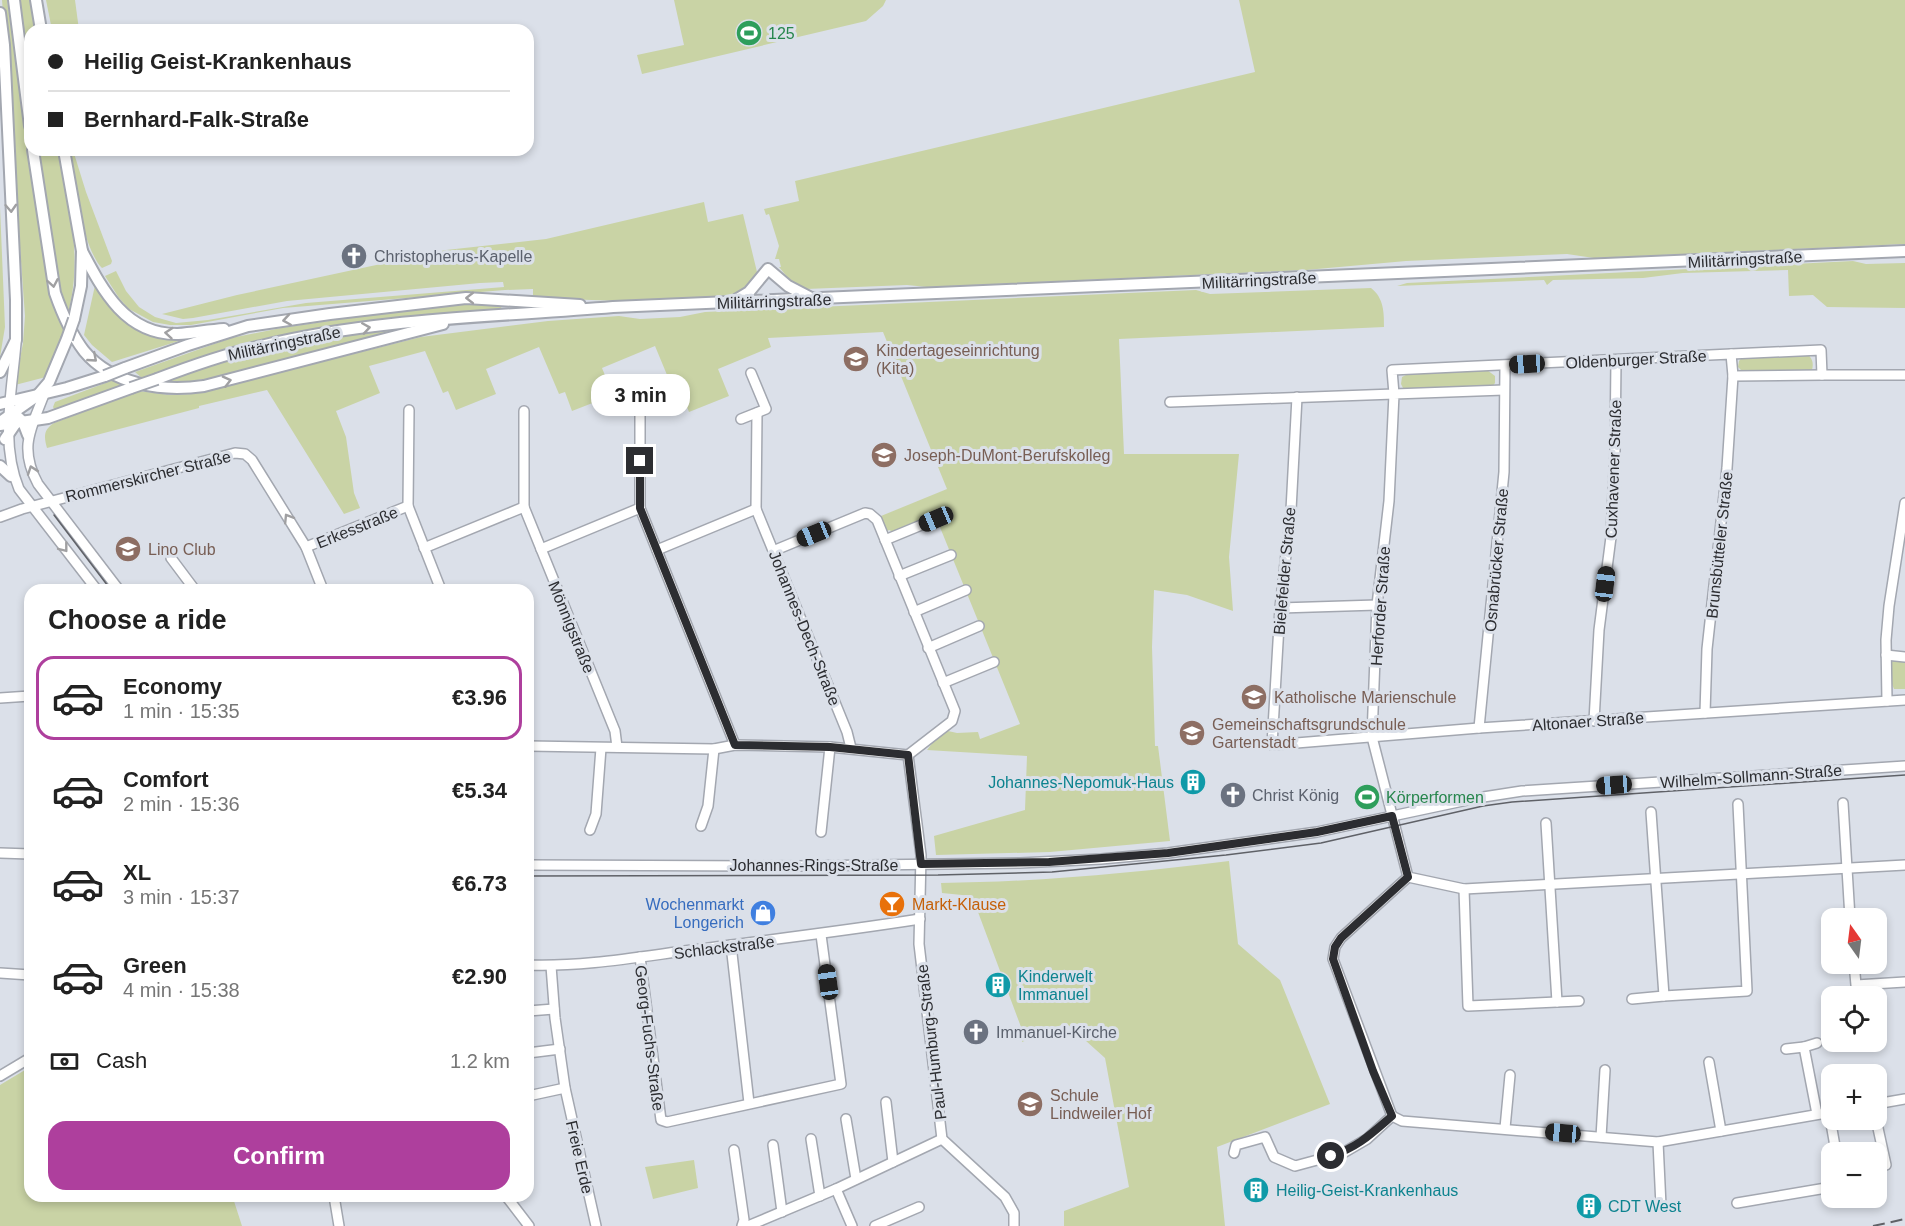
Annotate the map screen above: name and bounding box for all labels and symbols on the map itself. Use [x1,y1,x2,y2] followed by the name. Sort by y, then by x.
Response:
[734,18,764,48] sports icon: 125
[768,25,795,42] place label: 125
[5,204,18,213] one-way arrow
[339,241,369,271] church icon: Christopherus-Kapelle
[374,248,532,265] place label: Christopherus-Kapelle
[1687,248,1803,271] street label: Militärringstraße
[1201,269,1317,292] street label: Militärringstraße
[46,278,59,288] one-way arrow
[716,291,832,312] street label: Militärringstraße
[465,292,474,304] one-way arrow
[282,314,291,326] one-way arrow
[361,322,370,334] one-way arrow
[226,323,342,364] street label: Militärringstraße
[165,326,174,339] one-way arrow
[876,342,1040,377] place label: Kindertageseinrichtung (Kita)
[841,344,871,374] school or university icon: Kindertageseinrichtung (Kita)
[1565,347,1707,372] street label: Oldenburger Straße
[86,351,97,362] one-way arrow
[1509,354,1545,374] car
[590,374,690,416] callout: 3 min
[222,375,232,388] one-way arrow
[1603,399,1624,539] street label: Cuxhavener Straße
[869,440,899,470] school or university icon: Joseph-DuMont-Berufskolleg
[626,447,653,474] route end
[904,447,1110,464] place label: Joseph-DuMont-Berufskolleg
[64,448,233,505] street label: Rommerskircher Straße
[27,465,40,476] one-way arrow
[1703,471,1736,619] street label: Brunsbütteler Straße
[1482,487,1511,633] street label: Osnabrücker Straße
[314,503,400,551] street label: Erkesstraße
[916,504,956,534] car
[1270,506,1299,636] street label: Bielefelder Straße
[285,514,296,525] one-way arrow
[794,519,834,549] car
[113,534,143,564] school or university icon: Lino Club
[57,541,68,552] one-way arrow
[148,541,216,558] place label: Lino Club
[1368,545,1393,667] street label: Herforder Straße
[766,548,843,708] street label: Johannes-Dech-Straße
[1594,565,1616,603] car
[545,579,598,676] street label: Mönnigstraße
[1239,682,1269,712] school or university icon: Katholische Marienschule
[1274,689,1456,706] place label: Katholische Marienschule
[1532,709,1645,734] street label: Altonaer Straße
[1212,716,1406,751] place label: Gemeinschaftsgrundschule Gartenstadt
[1177,718,1207,748] school or university icon: Gemeinschaftsgrundschule Gartenstadt
[1660,762,1843,791] street label: Wilhelm-Sollmann-Straße
[1178,767,1208,797] building icon: Johannes-Nepomuk-Haus
[988,774,1174,791] place label: Johannes-Nepomuk-Haus
[1595,775,1633,795] car
[1218,780,1248,810] church icon: Christ König
[1352,782,1382,812] sports icon: Körperformen
[1252,787,1339,804] place label: Christ König
[1386,789,1484,806] place label: Körperformen
[730,857,899,874] street label: Johannes-Rings-Straße
[877,889,907,919] bar icon: Markt-Klause
[646,896,745,931] place label: Wochenmarkt Longerich
[912,896,1006,913] place label: Markt-Klause
[748,898,778,928] shop icon: Wochenmarkt Longerich
[1821,908,1887,974] north arrow
[673,933,775,962] street label: Schlackstraße
[817,963,839,1001] car
[914,963,949,1121] street label: Paul-Humburg-Straße
[632,964,667,1112] street label: Georg-Fuchs-Straße
[1018,968,1093,1003] place label: Kinderwelt Immanuel
[983,970,1013,1000] building icon: Kinderwelt Immanuel
[961,1017,991,1047] church icon: Immanuel-Kirche
[996,1024,1117,1041] place label: Immanuel-Kirche
[1050,1087,1152,1122] place label: Schule Lindweiler Hof
[1015,1089,1045,1119] school or university icon: Schule Lindweiler Hof
[563,1119,596,1196] street label: Freie Erde
[1544,1122,1582,1144] car
[1317,1142,1344,1169] route start
[1241,1175,1271,1205] building icon: Heilig-Geist-Krankenhaus
[1276,1182,1458,1199] place label: Heilig-Geist-Krankenhaus
[1574,1191,1604,1221] building icon: CDT West
[1608,1198,1682,1215] place label: CDT West

